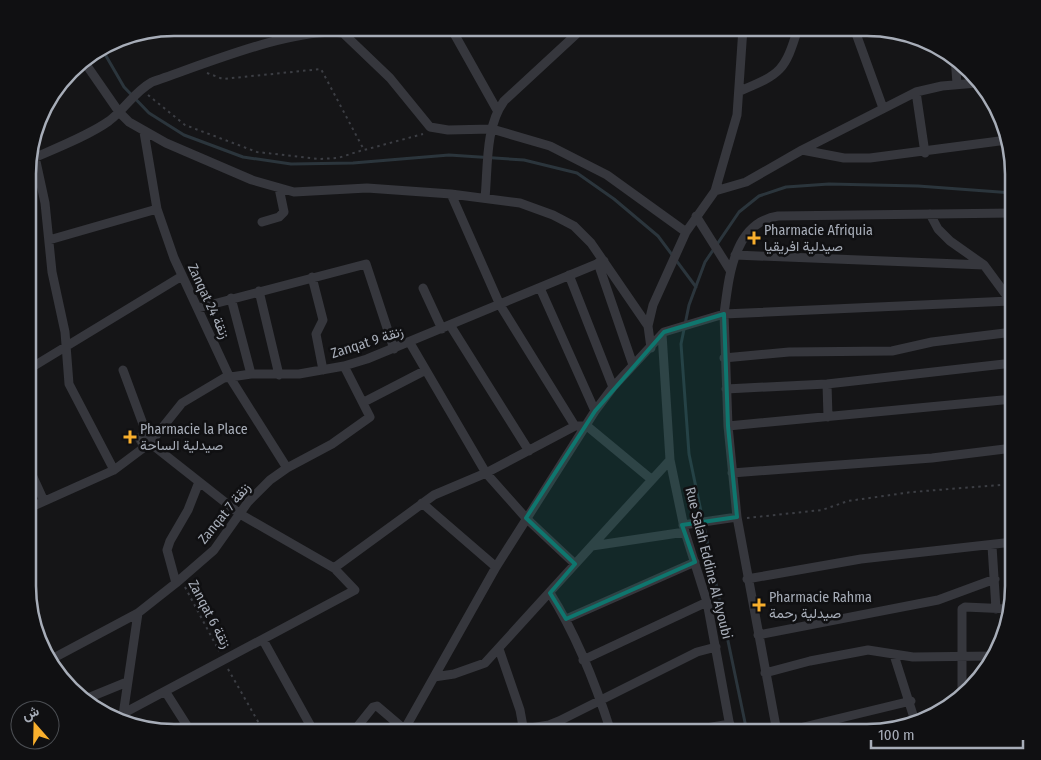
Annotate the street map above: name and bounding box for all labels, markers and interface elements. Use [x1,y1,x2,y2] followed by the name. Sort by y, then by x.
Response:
[764,222,873,255] place label: Pharmacie Afriquia صيدلية افريقيا
[748,232,760,244] marker: Pharmacie Afriquia صيدلية افريقيا
[184,261,233,342] street label: Zanqat 24 زنقة
[329,323,406,362] street label: Zanqat 9 زنقة
[140,421,248,454] place label: Pharmacie la Place صيدلية الساحة
[124,431,136,443] marker: Pharmacie la Place صيدلية الساحة
[195,479,254,547] street label: Zanqat 7 زنقة
[681,485,736,641] street label: Rue Salah Eddine Al Ayoubi
[184,577,235,652] street label: Zanqat 6 زنقة
[769,589,872,622] place label: Pharmacie Rahma صيدلية رحمة
[753,599,765,611] marker: Pharmacie Rahma صيدلية رحمة
[10,700,60,750] north arrow
[20,702,42,724] text: ش
[871,718,1024,750] scale bar
[878,726,915,744] text: 100 m

